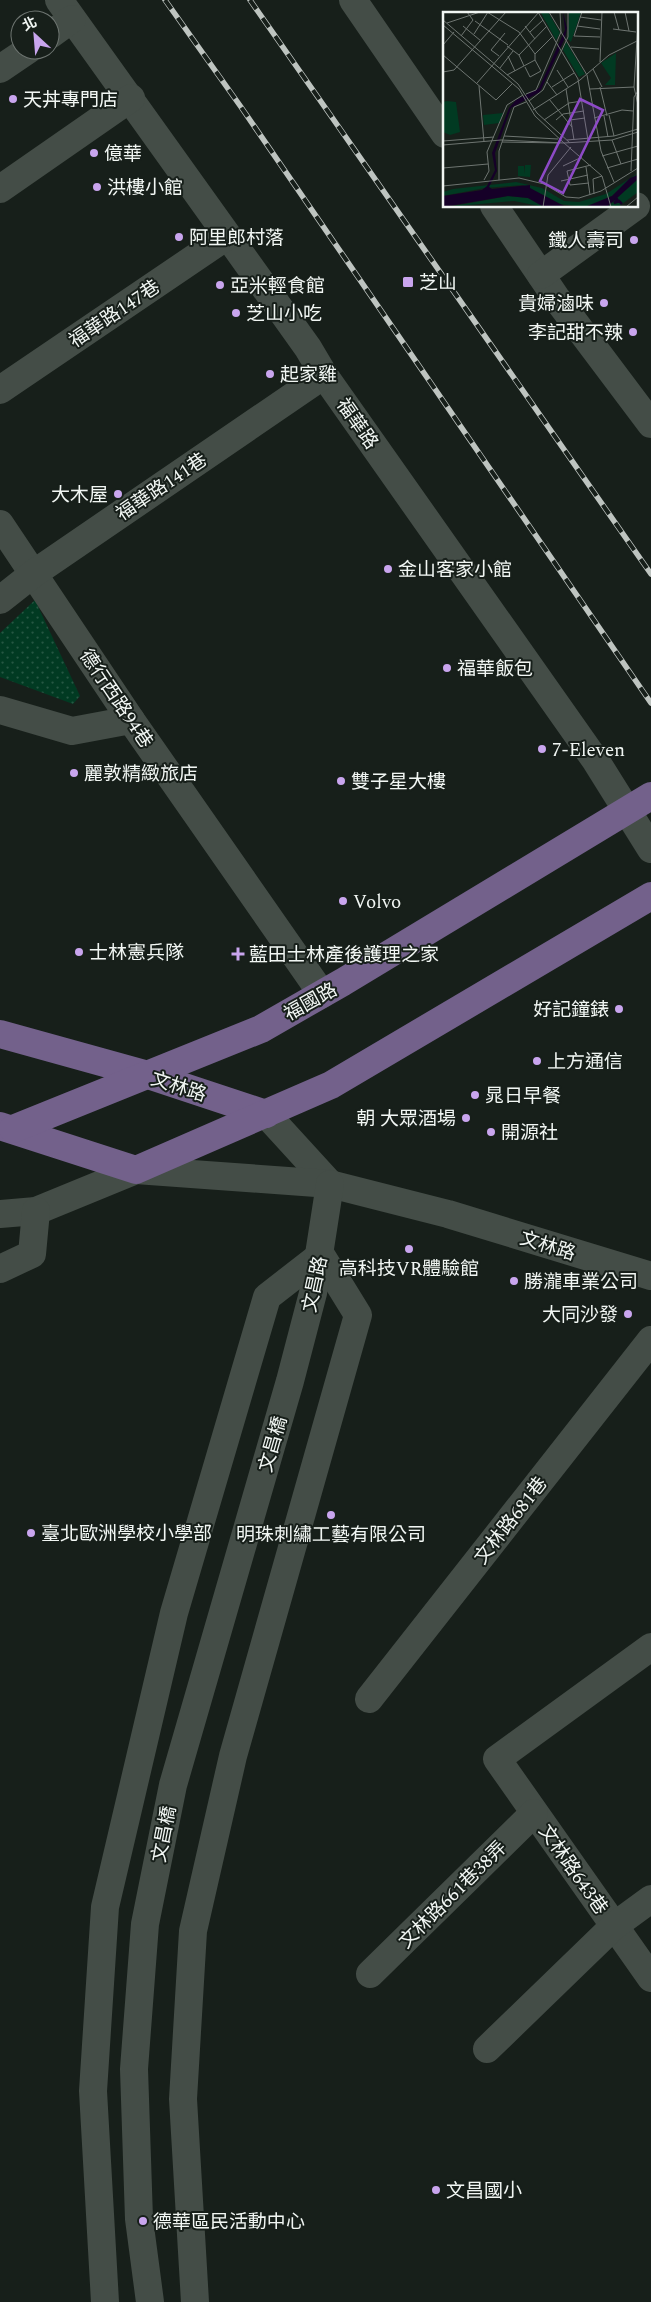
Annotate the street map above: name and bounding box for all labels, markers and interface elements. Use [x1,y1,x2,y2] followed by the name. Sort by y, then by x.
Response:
[10,10,60,60] north arrow
[19,11,40,36] text: 北
[443,12,638,208] inset map
[23,86,118,115] place label: 天丼專門店
[7,93,19,105] marker: 天丼專門店
[104,140,142,169] place label: 億華
[88,147,100,159] marker: 億華
[107,174,183,203] place label: 洪樓小館
[91,181,103,193] marker: 洪樓小館
[189,224,284,253] place label: 阿里郎村落
[548,227,624,256] place label: 鐵人壽司
[173,231,185,243] marker: 阿里郎村落
[628,234,640,246] marker: 鐵人壽司
[419,269,457,298] place label: 芝山
[230,272,325,301] place label: 亞米輕食館
[63,273,166,355] street label: 福華路147巷
[401,275,415,289] marker: 芝山
[214,279,226,291] marker: 亞米輕食館
[518,290,594,319] place label: 貴婦滷味
[598,297,610,309] marker: 貴婦滷味
[246,300,322,329] place label: 芝山小吃
[230,307,242,319] marker: 芝山小吃
[528,319,623,348] place label: 李記甜不辣
[627,326,639,338] marker: 李記甜不辣
[280,361,337,390] place label: 起家雞
[264,368,276,380] marker: 起家雞
[329,392,385,456] street label: 福華路
[110,446,213,528] street label: 福華路141巷
[51,481,108,510] place label: 大木屋
[112,488,124,500] marker: 大木屋
[398,556,512,585] place label: 金山客家小館
[382,563,394,575] marker: 金山客家小館
[72,643,160,754] street label: 德行西路94巷
[457,655,533,684] place label: 福華飯包
[441,662,453,674] marker: 福華飯包
[552,736,625,765] place label: 7-Eleven
[536,743,548,755] marker: 7-Eleven
[84,760,198,789] place label: 麗敦精緻旅店
[68,767,80,779] marker: 麗敦精緻旅店
[351,768,446,797] place label: 雙子星大樓
[335,775,347,787] marker: 雙子星大樓
[353,888,401,917] place label: Volvo
[337,895,349,907] marker: Volvo
[89,939,184,968] place label: 士林憲兵隊
[249,941,439,970] place label: 藍田士林產後護理之家
[73,946,85,958] marker: 士林憲兵隊
[231,947,245,961] marker: 藍田士林產後護理之家
[279,976,343,1029] street label: 福國路
[533,996,609,1025] place label: 好記鐘錶
[613,1003,625,1015] marker: 好記鐘錶
[547,1048,623,1077] place label: 上方通信
[531,1055,543,1067] marker: 上方通信
[147,1065,210,1110] street label: 文林路
[485,1082,561,1111] place label: 晁日早餐
[469,1089,481,1101] marker: 晁日早餐
[356,1105,456,1134] place label: 朝 大眾酒場
[460,1112,472,1124] marker: 朝 大眾酒場
[501,1119,558,1148] place label: 開源社
[485,1126,497,1138] marker: 開源社
[516,1224,579,1269] street label: 文林路
[403,1243,415,1255] marker: 高科技VR體驗館
[295,1253,336,1315] street label: 文昌路
[339,1255,479,1284] place label: 高科技VR體驗館
[524,1268,638,1297] place label: 勝瀧車業公司
[508,1275,520,1287] marker: 勝瀧車業公司
[542,1301,618,1330] place label: 大同沙發
[622,1308,634,1320] marker: 大同沙發
[252,1413,295,1476] street label: 文昌橋
[468,1471,555,1571] street label: 文林路681巷
[325,1509,337,1521] marker: 明珠刺繡工藝有限公司
[41,1520,212,1549] place label: 臺北歐洲學校小學部
[236,1521,426,1550] place label: 明珠刺繡工藝有限公司
[25,1527,37,1539] marker: 臺北歐洲學校小學部
[145,1804,184,1865] street label: 文昌橋
[531,1819,615,1921] street label: 文林路643巷
[392,1834,514,1956] street label: 文林路661巷38弄
[446,2177,522,2206] place label: 文昌國小
[430,2184,442,2196] marker: 文昌國小
[153,2208,305,2237] place label: 德華區民活動中心
[137,2215,149,2227] marker: 德華區民活動中心

